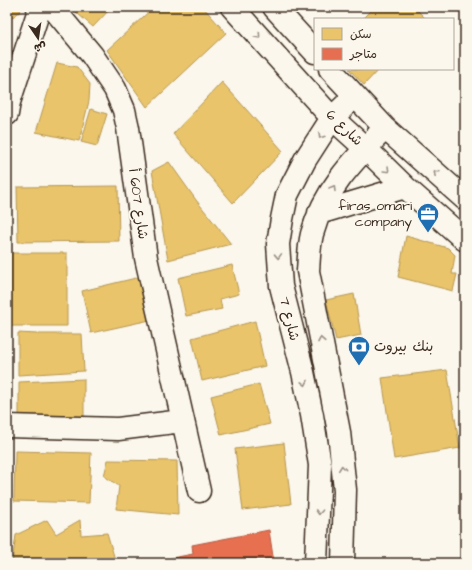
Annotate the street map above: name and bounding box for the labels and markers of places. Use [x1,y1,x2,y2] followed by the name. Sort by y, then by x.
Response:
[338,196,412,232] place label: firas omari company
[415,201,441,234] office icon: firas omari company
[346,334,372,367] bank icon: بنك بيروت
[374,337,433,357] place label: بنك بيروت

